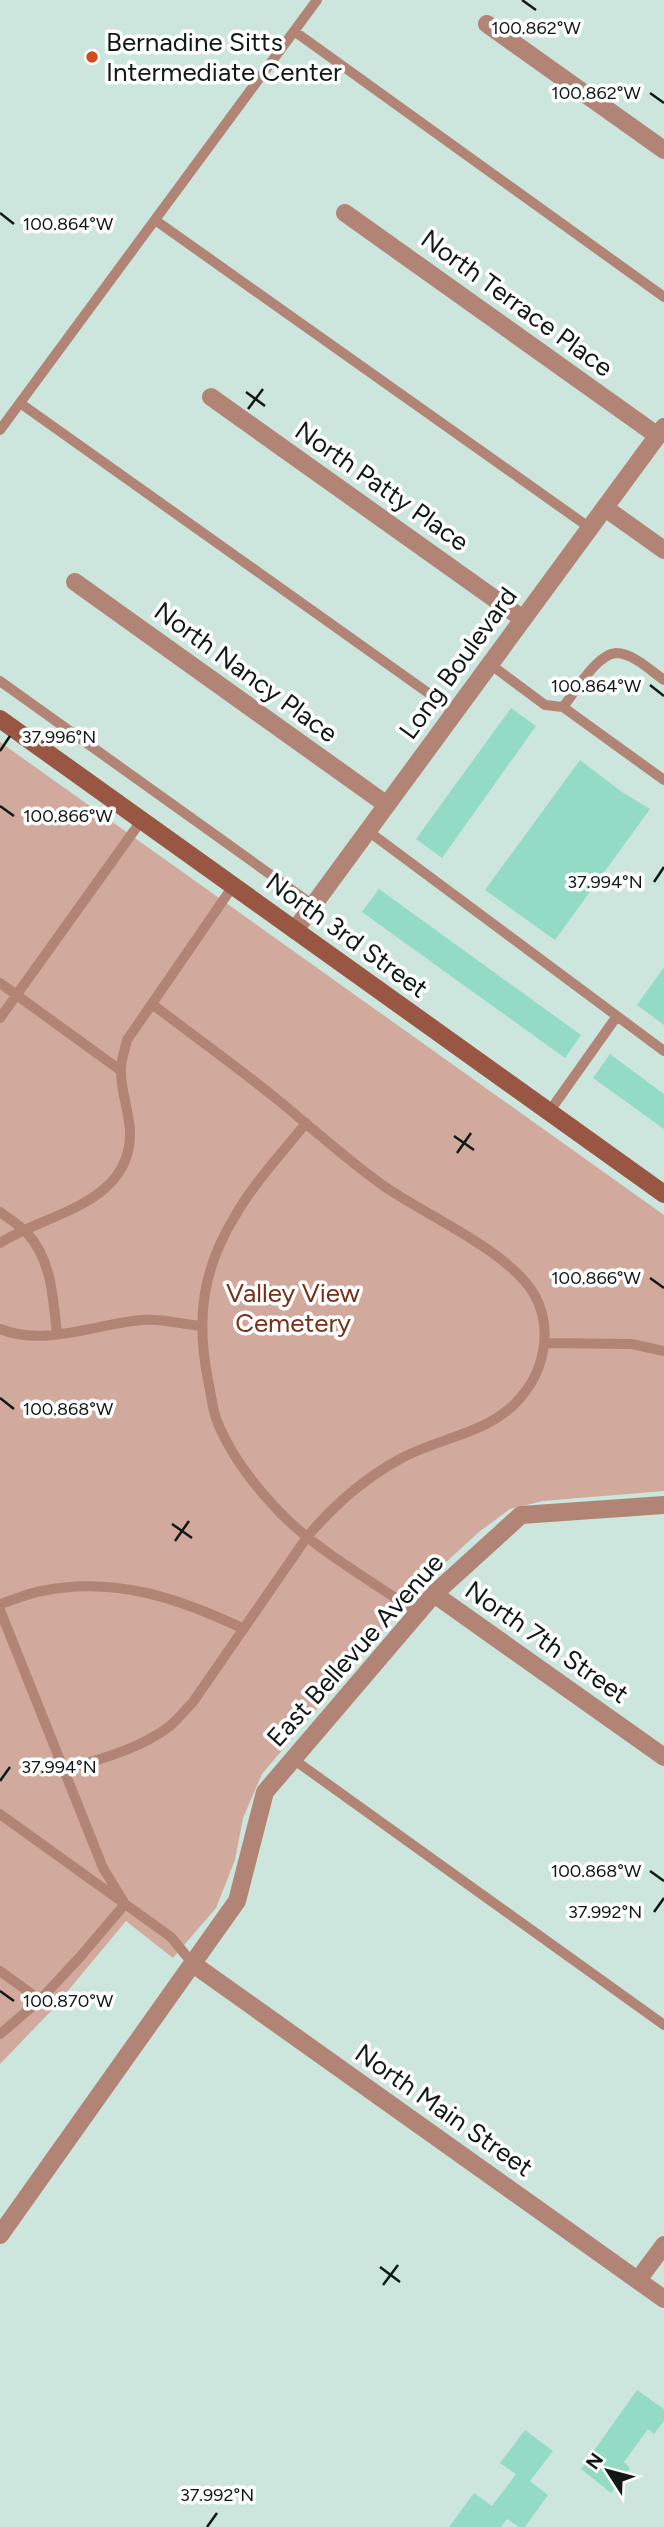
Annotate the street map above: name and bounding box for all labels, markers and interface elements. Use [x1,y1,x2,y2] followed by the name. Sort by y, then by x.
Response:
[491,17,581,39] text: 100.862°W
[106,26,342,88] place label: Bernadine Sitts Intermediate Center
[84,49,100,65] marker: Bernadine Sitts Intermediate Center
[551,82,641,104] text: 100.862°W
[23,213,114,235] text: 100.864°W
[415,223,619,383] street label: North Terrace Place
[289,414,475,558] street label: North Patty Place
[392,581,524,745] street label: Long Boulevard
[148,595,344,749] street label: North Nancy Place
[551,675,642,697] text: 100.864°W
[22,726,96,748] text: 37.996°N
[23,805,114,827] text: 100.866°W
[260,866,434,1005] street label: North 3rd Street
[567,871,643,893] text: 37.994°N
[551,1267,642,1289] text: 100.866°W
[226,1277,361,1339] park label: Valley View Cemetery
[23,1398,114,1420] text: 100.868°W
[260,1547,450,1753] street label: East Bellevue Avenue
[459,1574,635,1710] street label: North 7th Street
[21,1756,97,1778] text: 37.994°N
[551,1860,642,1882] text: 100.868°W
[568,1901,642,1923] text: 37.992°N
[23,1990,114,2012] text: 100.870°W
[349,2037,539,2183] street label: North Main Street
[573,2436,643,2506] north arrow
[581,2449,608,2474] text: N
[180,2484,254,2506] text: 37.992°N

